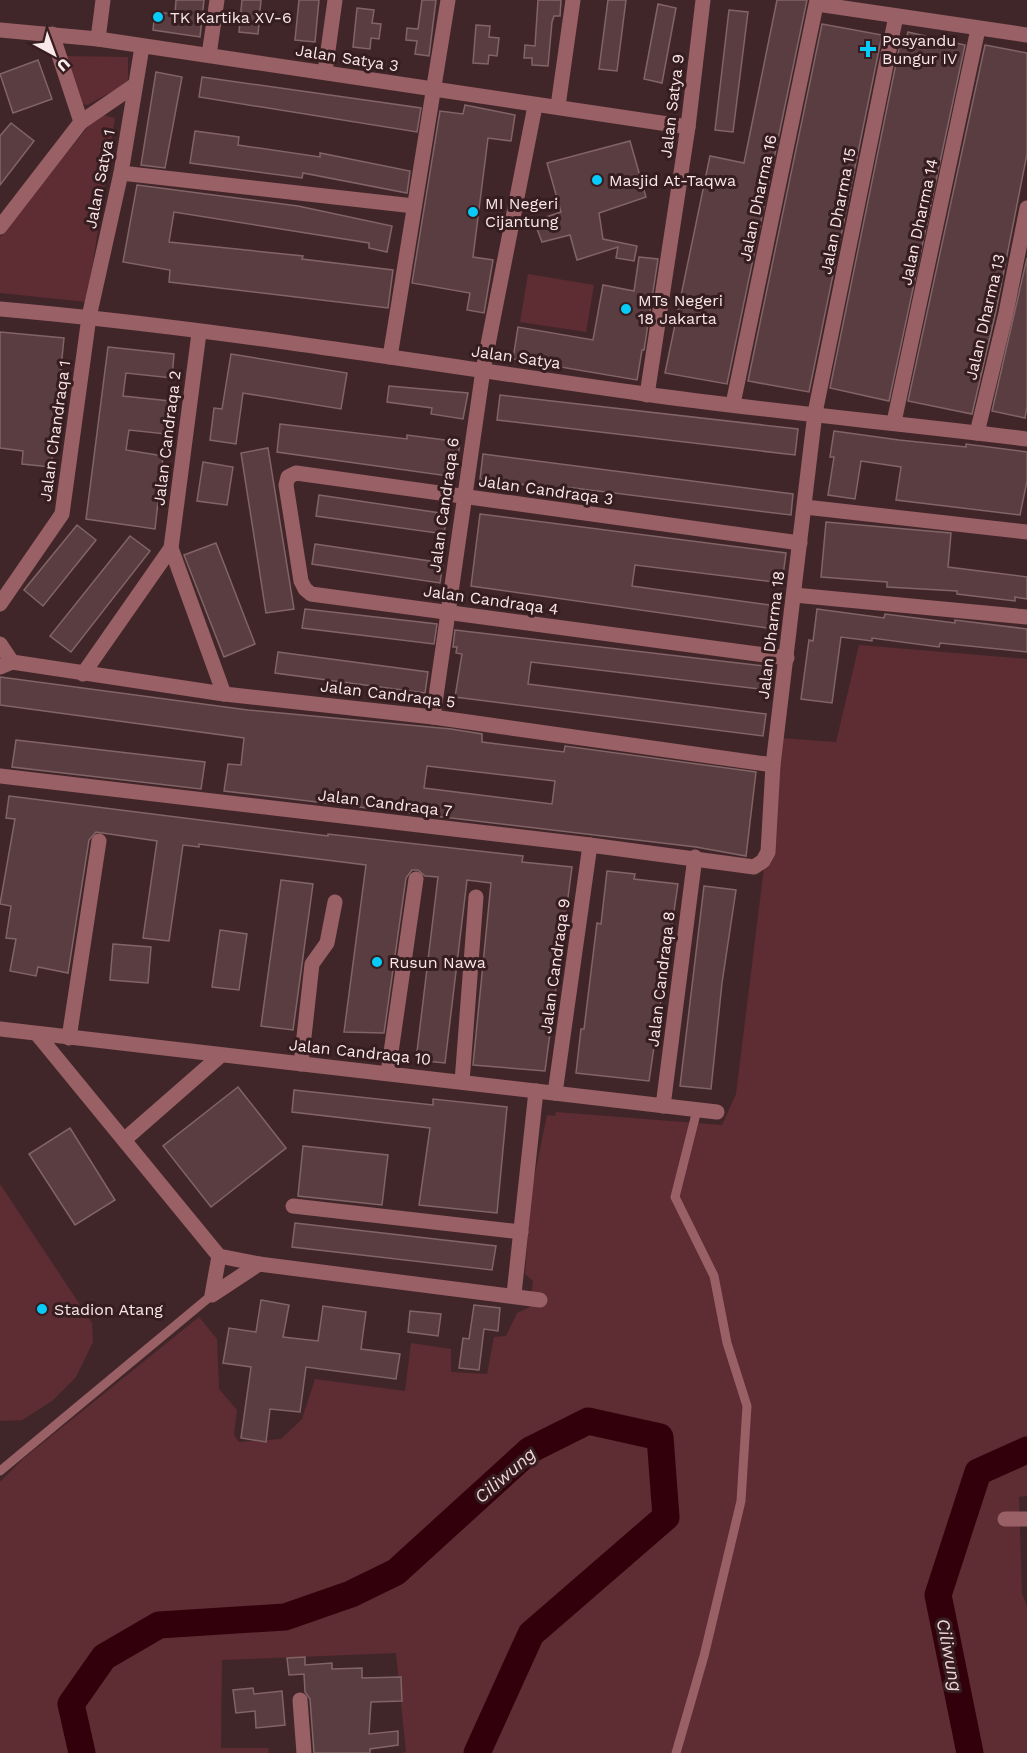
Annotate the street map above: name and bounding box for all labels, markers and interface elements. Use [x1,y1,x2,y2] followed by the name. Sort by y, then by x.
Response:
[170,8,292,27] place label: TK Kartika XV-6
[151,10,165,24] marker: TK Kartika XV-6
[24,24,84,84] north arrow
[882,31,957,68] place label: Posyandu Bungur IV
[294,40,400,76] street label: Jalan Satya 3
[859,40,877,58] marker: Posyandu Bungur IV
[656,53,688,159] street label: Jalan Satya 9
[53,54,74,76] text: U
[81,128,119,230] street label: Jalan Satya 1
[735,133,781,263] street label: Jalan Dharma 16
[816,146,860,276] street label: Jalan Dharma 15
[896,157,942,287] street label: Jalan Dharma 14
[609,171,736,190] place label: Masjid At-Taqwa
[590,173,604,187] marker: Masjid At-Taqwa
[485,194,559,231] place label: MI Negeri Cijantung
[466,205,480,219] marker: MI Negeri Cijantung
[961,252,1009,382] street label: Jalan Dharma 13
[638,291,723,328] place label: MTs Negeri 18 Jakarta
[619,302,633,316] marker: MTs Negeri 18 Jakarta
[470,341,562,373] street label: Jalan Satya
[36,359,74,503] street label: Jalan Chandraqa 1
[149,369,185,507] street label: Jalan Candraqa 2
[425,436,463,574] street label: Jalan Candraqa 6
[477,471,615,509] street label: Jalan Candraqa 3
[754,570,788,700] street label: Jalan Dharma 18
[422,581,560,619] street label: Jalan Candraqa 4
[319,676,457,712] street label: Jalan Candraqa 5
[317,785,453,821] street label: Jalan Candraqa 7
[536,897,574,1035] street label: Jalan Candraqa 9
[643,910,679,1048] street label: Jalan Candraqa 8
[389,953,486,972] place label: Rusun Nawa
[370,955,384,969] marker: Rusun Nawa
[288,1035,432,1069] street label: Jalan Candraqa 10
[54,1300,163,1319] place label: Stadion Atang
[35,1302,49,1316] marker: Stadion Atang
[470,1443,540,1507] water label: Ciliwung
[933,1617,967,1693] water label: Ciliwung

